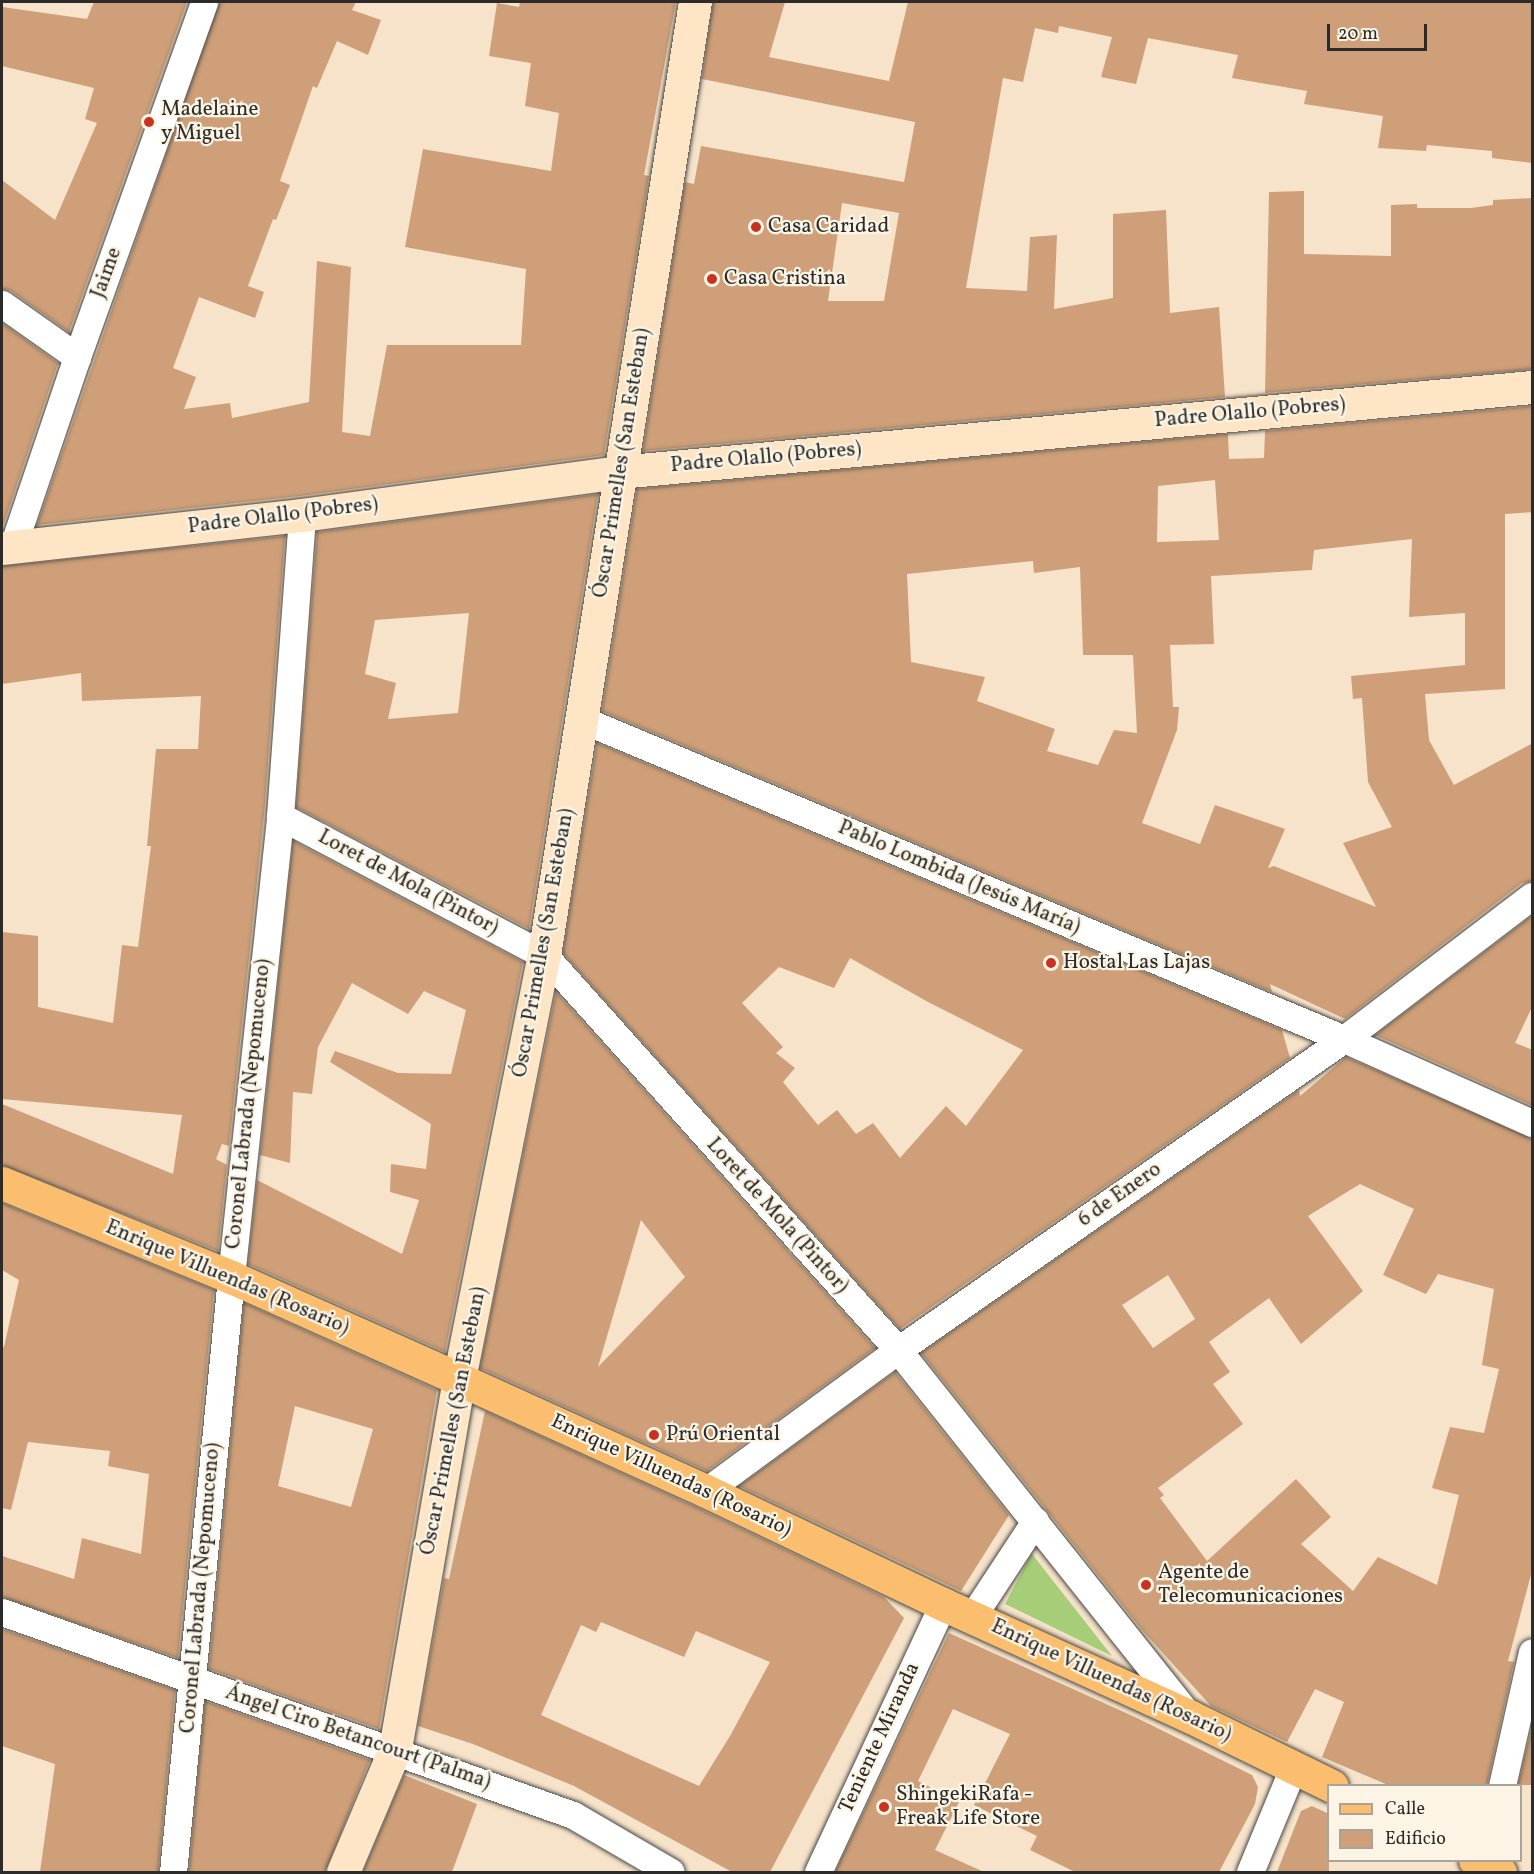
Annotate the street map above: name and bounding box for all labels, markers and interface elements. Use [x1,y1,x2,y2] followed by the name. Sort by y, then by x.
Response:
[1330,12,1430,50] scale bar
[1338,22,1378,47] text: 20 m
[161,97,258,147] place label: Madelaine y Miguel
[142,115,156,129] marker: Madelaine y Miguel
[768,214,889,240] place label: Casa Caridad
[749,220,763,234] marker: Casa Caridad
[86,244,128,302] street label: Jaime
[724,266,846,292] place label: Casa Cristina
[705,272,719,286] marker: Casa Cristina
[588,326,656,600] street label: Óscar Primelles (San Esteban)
[1153,392,1347,434] street label: Padre Olallo (Pobres)
[669,437,863,479] street label: Padre Olallo (Pobres)
[186,492,380,540] street label: Padre Olallo (Pobres)
[508,806,580,1080] street label: Óscar Primelles (San Esteban)
[834,815,1084,941] street label: Pablo Lombida (Jesús María)
[313,825,503,941] street label: Loret de Mola (Pintor)
[1063,950,1210,976] place label: Hostal Las Lajas
[1044,956,1058,970] marker: Hostal Las Lajas
[221,958,277,1250] street label: Coronel Labrada (Nepomuceno)
[700,1133,854,1299] street label: Loret de Mola (Pintor)
[1073,1157,1167,1233] street label: 6 de Enero
[101,1215,353,1341] street label: Enrique Villuendas (Rosario)
[416,1285,492,1557] street label: Óscar Primelles (San Esteban)
[547,1409,795,1543] street label: Enrique Villuendas (Rosario)
[666,1422,780,1448] place label: Prú Oriental
[647,1428,661,1442] marker: Prú Oriental
[176,1442,226,1734] street label: Coronel Labrada (Nepomuceno)
[1158,1560,1343,1610] place label: Agente de Telecomunicaciones
[1139,1578,1153,1592] marker: Agente de Telecomunicaciones
[987,1614,1235,1748] street label: Enrique Villuendas (Rosario)
[834,1659,926,1817] street label: Teniente Miranda
[222,1681,494,1795] street label: Ángel Ciro Betancourt (Palma)
[896,1782,1040,1832] place label: ShingekiRafa - Freak Life Store
[1327,1784,1522,1862] legend
[1385,1797,1425,1822] text: Calle
[877,1800,891,1814] marker: ShingekiRafa - Freak Life Store
[1385,1827,1446,1852] text: Edificio

